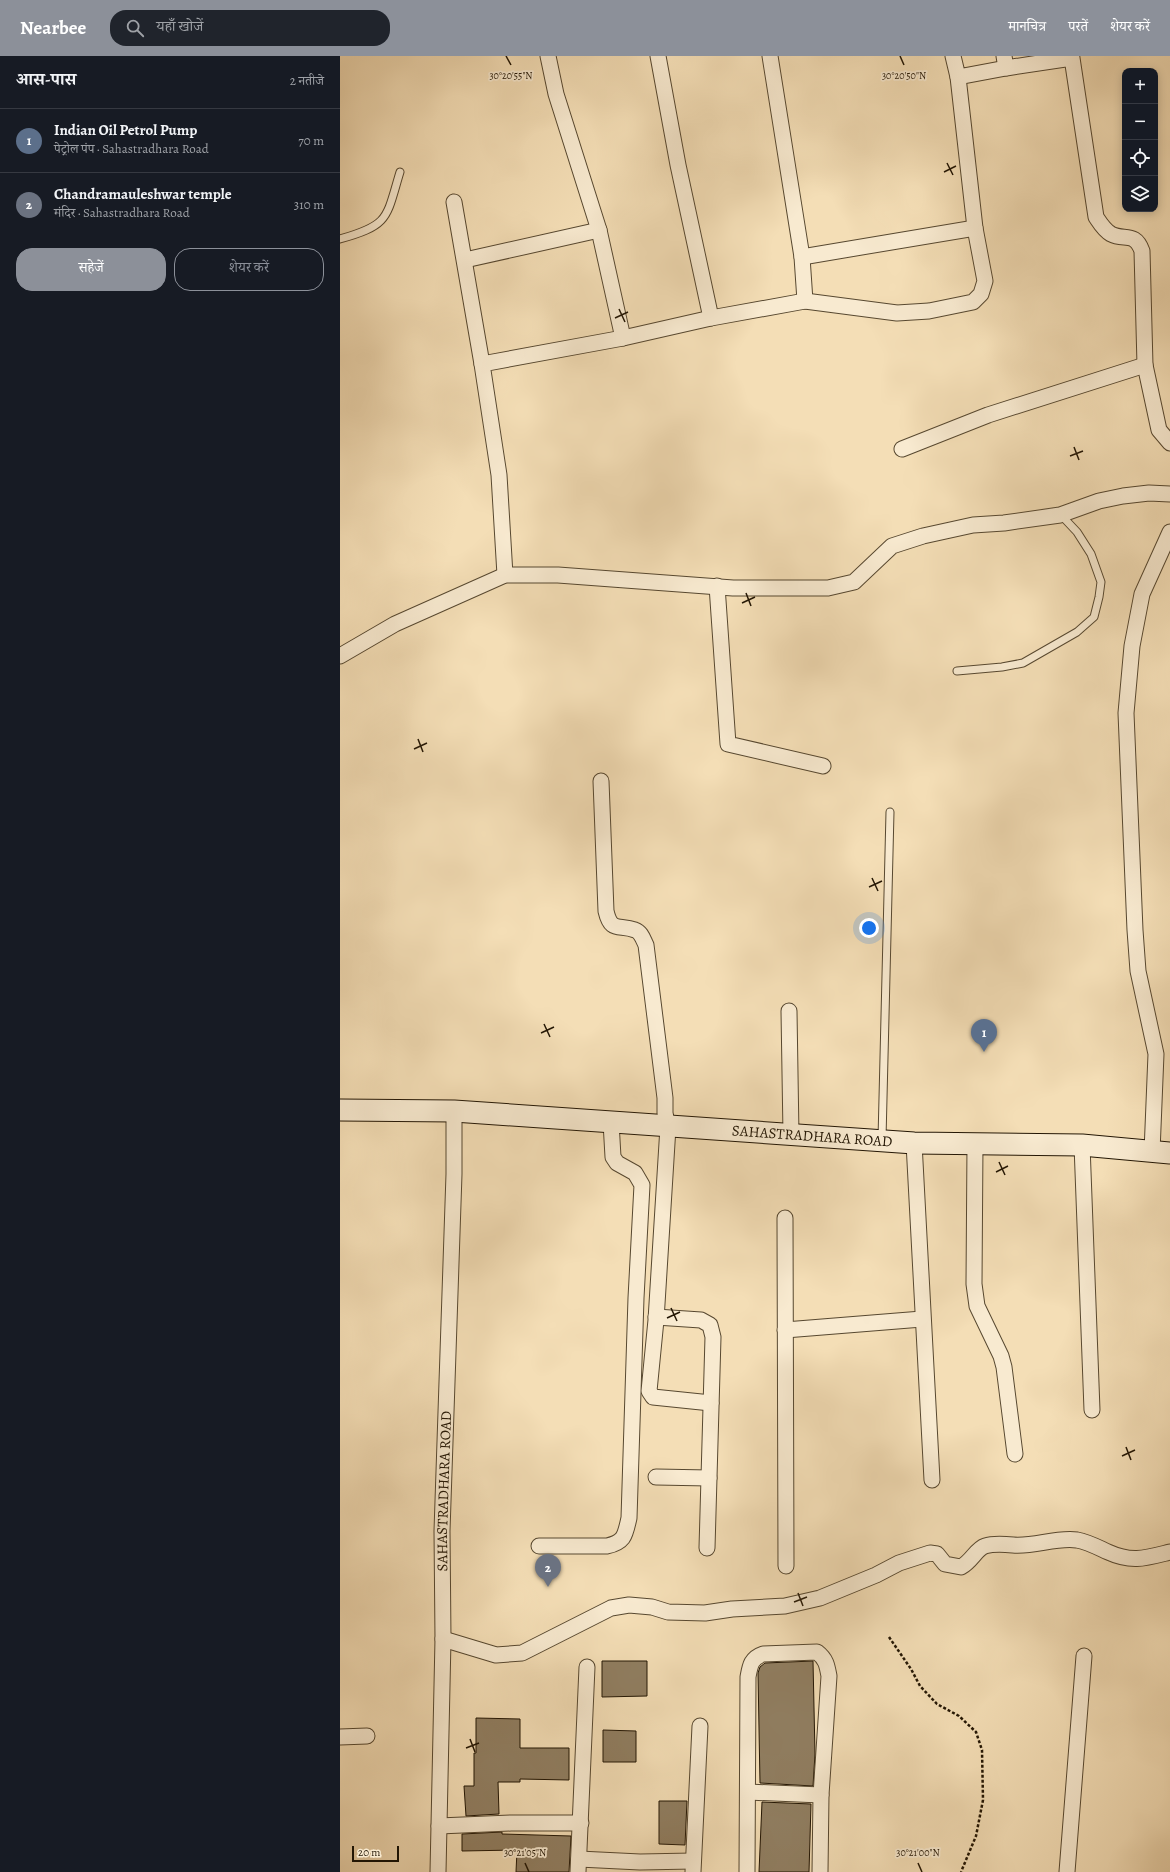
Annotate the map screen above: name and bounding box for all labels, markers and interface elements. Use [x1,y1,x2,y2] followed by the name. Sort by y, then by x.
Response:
[110,10,390,46] search box
[20,15,86,41] text: Nearbee
[156,16,203,36] text: यहाँ खोजें
[124,17,146,39] icon: search
[1008,17,1046,36] text: मानचित्र
[1068,17,1088,36] text: परतें
[1110,17,1150,36] text: शेयर करें
[16,68,76,91] text: आस-पास
[1122,68,1158,212] map controls
[1122,68,1158,104] button: +
[489,69,533,82] text: 30°20'55"N
[882,69,926,82] text: 30°20'50"N
[290,72,324,89] text: 2 नतीजे
[1122,104,1158,140] button: −
[54,120,197,140] text: Indian Oil Petrol Pump
[27,132,31,149] text: 1
[298,132,324,149] text: 70 m
[54,140,209,157] text: पेट्रोल पंप · Sahastradhara Road
[1122,140,1158,176] button: locate
[1122,176,1158,212] button: layers
[54,184,232,204] text: Chandramauleshwar temple
[26,196,32,213] text: 2
[294,196,324,213] text: 310 m
[54,204,190,221] text: मंदिर · Sahastradhara Road
[16,248,166,291] button: सहेजें
[174,248,324,291] button: शेयर करें
[859,918,879,938] your location
[971,1019,997,1052] pin: 1
[731,1120,893,1151] street label: SAHASTRADHARA ROAD
[432,1410,456,1572] street label: SAHASTRADHARA ROAD
[535,1554,561,1587] pin: 2
[352,1844,399,1863] scale bar
[358,1845,380,1860] text: 20 m
[504,1846,546,1859] text: 30°21'05"N
[896,1846,940,1859] text: 30°21'00"N

